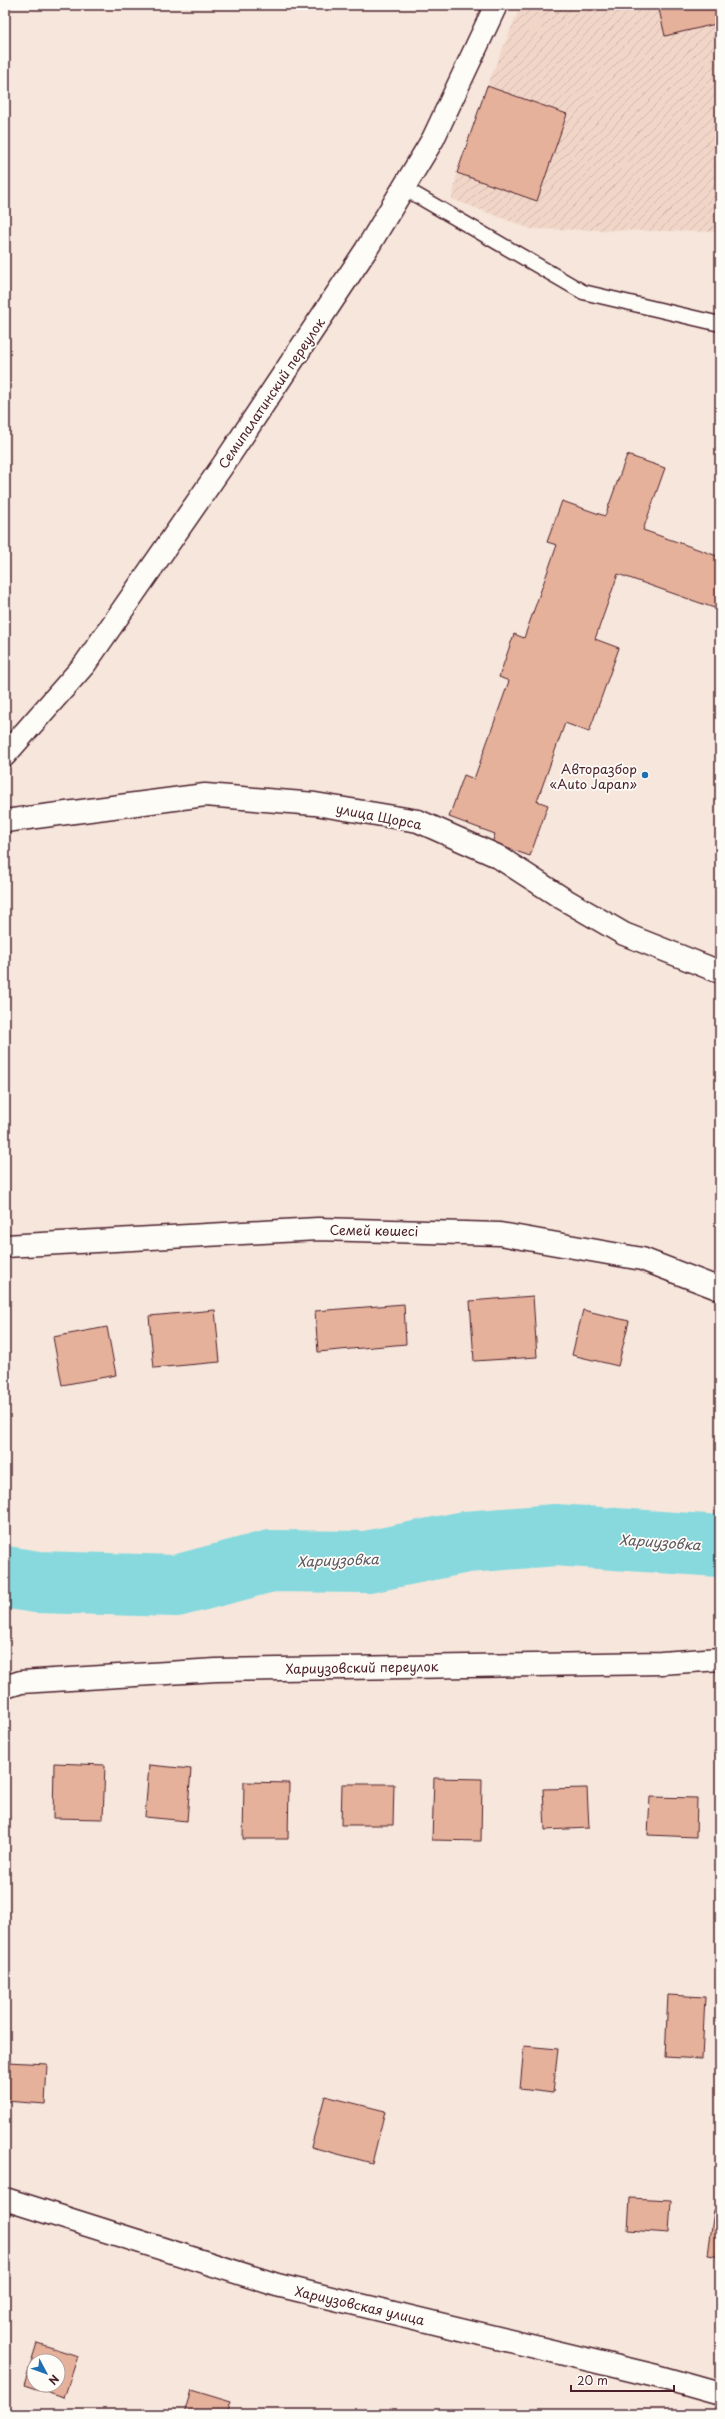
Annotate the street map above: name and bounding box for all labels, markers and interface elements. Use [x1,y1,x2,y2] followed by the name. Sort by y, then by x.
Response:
[213,313,329,472] street label: Семипалатинский переулок
[549,759,637,793] place label: Авторазбор «Auto Japan»
[640,770,650,780] marker: Авторазбор «Auto Japan»
[335,798,424,834] street label: улица Щорса
[329,1220,419,1240] street label: Семей көшесі
[619,1529,703,1555] water label: Хариузовка
[297,1548,380,1572] water label: Хариузовка
[286,1656,439,1678] street label: Хариузовский переулок
[293,2281,427,2329] street label: Хариузовская улица
[26,2353,66,2393] north arrow
[571,2367,674,2393] scale bar
[44,2371,63,2389] text: N
[577,2371,608,2389] text: 20 m

